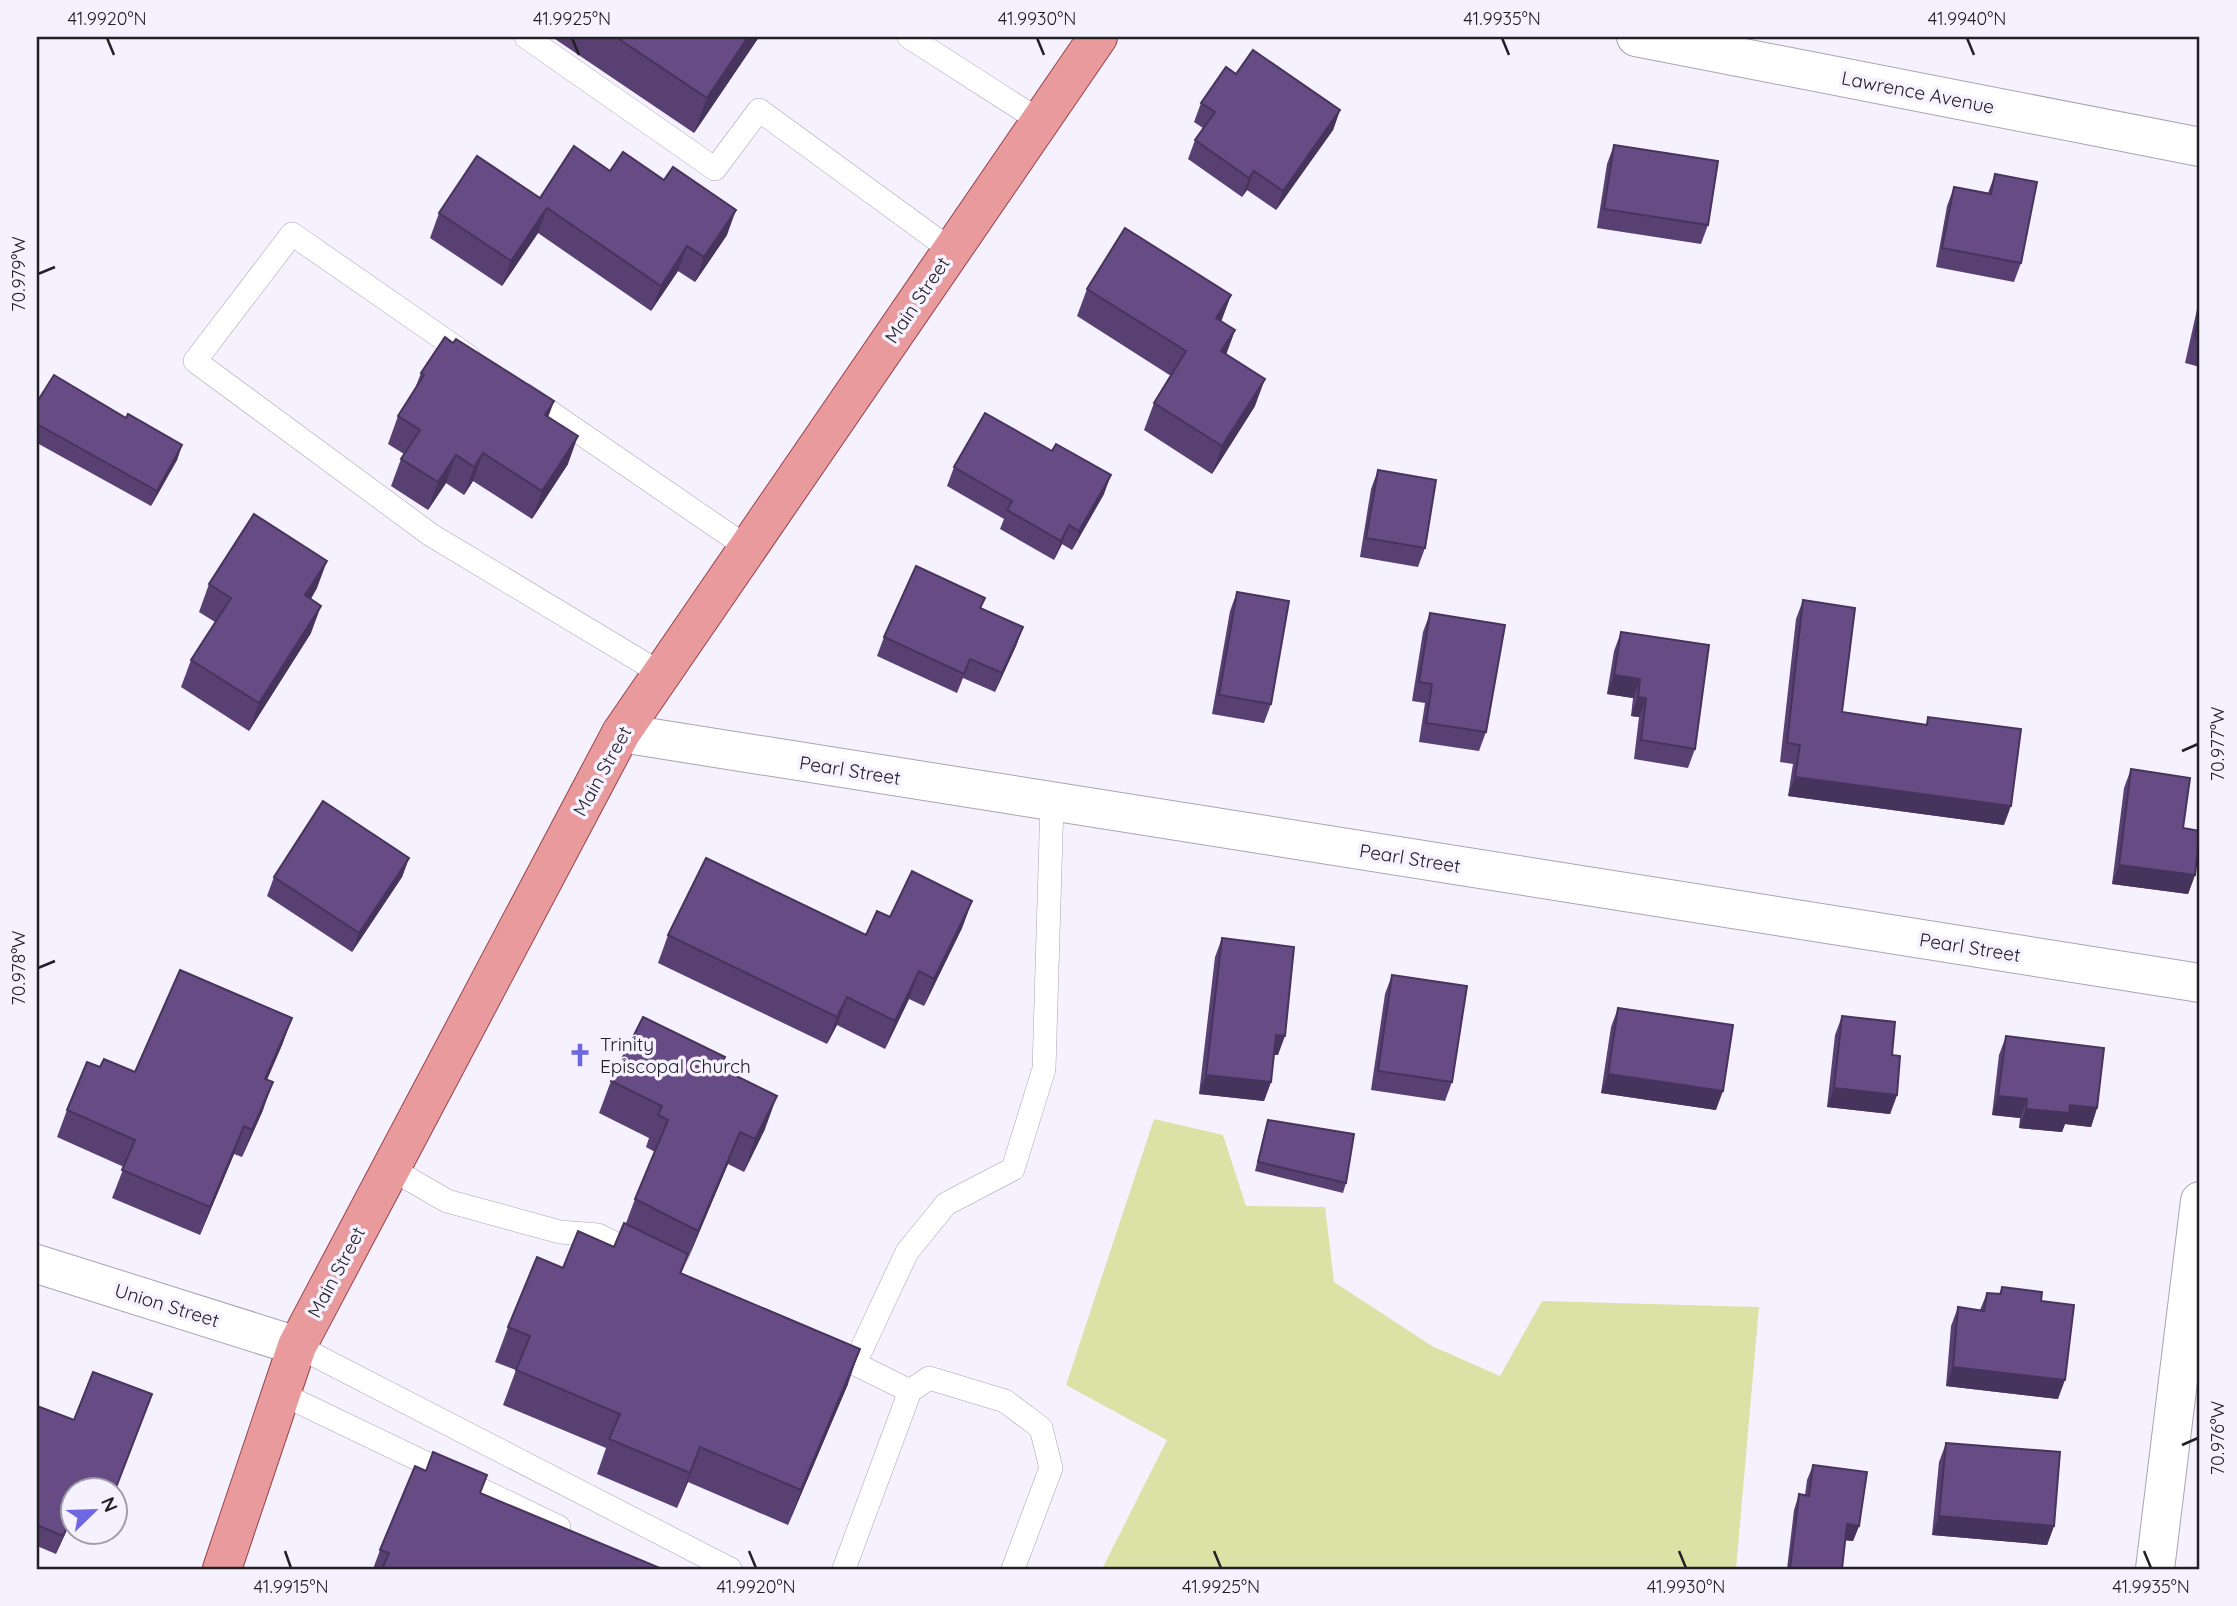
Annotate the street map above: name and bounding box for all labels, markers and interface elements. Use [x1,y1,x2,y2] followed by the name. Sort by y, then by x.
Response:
[67,7,147,30] text: 41.9920°N
[533,7,611,30] text: 41.9925°N
[998,7,1076,30] text: 41.9930°N
[1463,7,1541,30] text: 41.9935°N
[1928,7,2006,30] text: 41.9940°N
[1840,65,1996,119] street label: Lawrence Avenue
[7,236,30,312] text: 70.979°W
[879,252,955,348] street label: Main Street
[2206,707,2229,781] text: 70.977°W
[567,722,637,820] street label: Main Street
[798,750,902,790] street label: Pearl Street
[1358,838,1462,878] street label: Pearl Street
[1918,927,2022,967] street label: Pearl Street
[7,930,30,1006] text: 70.978°W
[600,1032,751,1078] place label: Trinity Episcopal Church
[566,1041,594,1069] church icon: Trinity Episcopal Church
[302,1222,370,1322] street label: Main Street
[112,1278,222,1332] street label: Union Street
[2206,1401,2229,1475] text: 70.976°W
[60,1476,130,1546] north arrow
[96,1493,123,1515] text: N
[253,1575,329,1598] text: 41.9915°N
[716,1575,796,1598] text: 41.9920°N
[1182,1575,1260,1598] text: 41.9925°N
[1647,1575,1725,1598] text: 41.9930°N
[2112,1575,2190,1598] text: 41.9935°N

